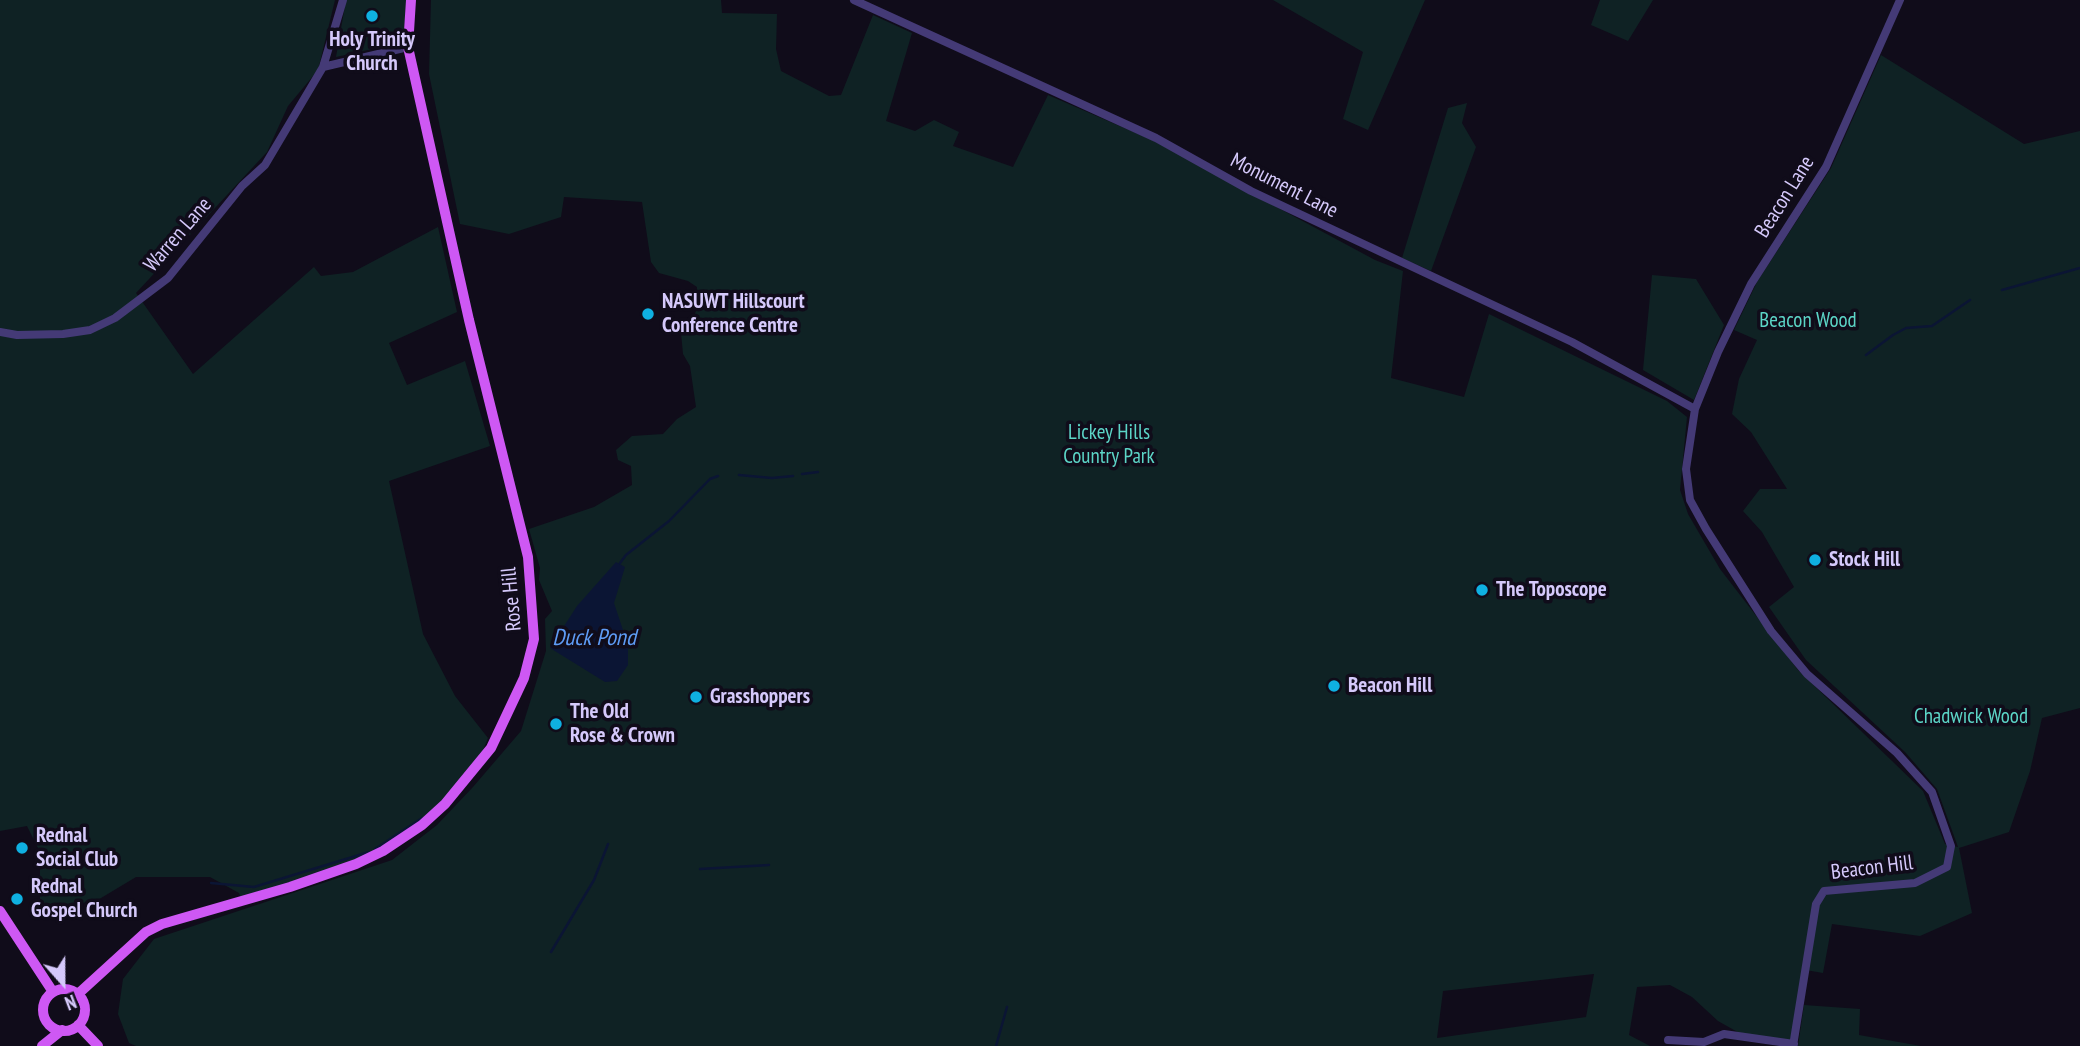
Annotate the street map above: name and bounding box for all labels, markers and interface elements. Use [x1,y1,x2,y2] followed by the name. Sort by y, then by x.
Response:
[364,8,380,24] marker: Holy Trinity Church
[329,27,415,77] place label: Holy Trinity Church
[1226,148,1342,224] street label: Monument Lane
[1750,152,1820,242] street label: Beacon Lane
[139,193,217,277] street label: Warren Lane
[662,289,805,339] place label: NASUWT Hillscourt Conference Centre
[640,306,656,322] marker: NASUWT Hillscourt Conference Centre
[1759,308,1857,334] park label: Beacon Wood
[1063,420,1155,470] park label: Lickey Hills Country Park
[1829,547,1900,573] place label: Stock Hill
[1807,552,1823,568] marker: Stock Hill
[497,566,527,632] street label: Rose Hill
[1496,577,1607,603] place label: The Toposcope
[1474,582,1490,598] marker: The Toposcope
[552,624,636,652] water label: Duck Pond
[1348,673,1432,699] place label: Beacon Hill
[1326,678,1342,694] marker: Beacon Hill
[710,684,810,710] place label: Grasshoppers
[688,689,704,705] marker: Grasshoppers
[570,699,675,749] place label: The Old Rose & Crown
[1914,704,2028,730] park label: Chadwick Wood
[548,716,564,732] marker: The Old Rose & Crown
[36,823,118,873] place label: Rednal Social Club
[14,840,30,856] marker: Rednal Social Club
[1830,850,1914,886] street label: Beacon Hill
[31,874,137,924] place label: Rednal Gospel Church
[9,891,25,907] marker: Rednal Gospel Church
[28,948,98,1018] north arrow
[61,990,80,1016] text: N

